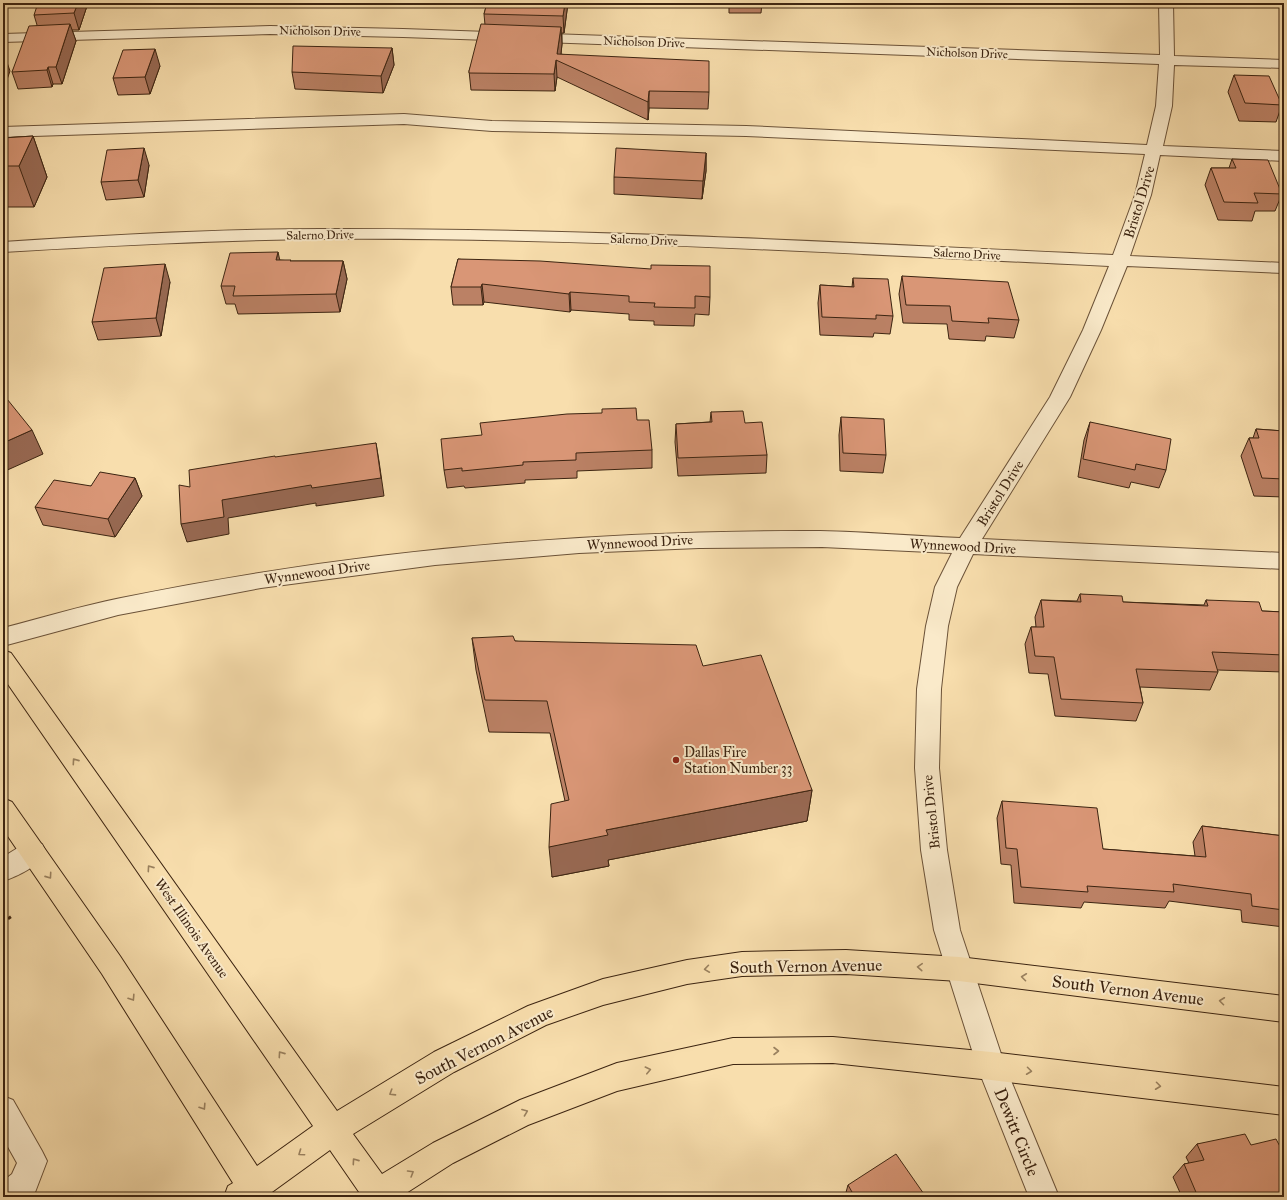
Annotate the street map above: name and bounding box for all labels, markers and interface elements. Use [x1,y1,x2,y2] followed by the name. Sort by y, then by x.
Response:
[279,23,361,39] street label: Nicholson Drive
[603,34,685,50] street label: Nicholson Drive
[926,45,1008,61] street label: Nicholson Drive
[1120,164,1159,240] street label: Bristol Drive
[286,227,354,243] street label: Salerno Drive
[610,232,678,248] street label: Salerno Drive
[933,245,1001,263] street label: Salerno Drive
[973,457,1027,529] street label: Bristol Drive
[586,531,694,554] street label: Wynnewood Drive
[909,535,1017,558] street label: Wynnewood Drive
[263,557,371,588] street label: Wynnewood Drive
[684,744,792,777] place label: Dallas Fire Station Number 33
[671,755,681,765] marker: Dallas Fire Station Number 33
[73,759,80,766] one-way arrow
[919,774,944,850] street label: Bristol Drive
[148,865,155,872] one-way arrow
[44,872,52,879] one-way arrow
[151,875,232,982] street label: West Illinois Avenue
[730,955,882,978] street label: South Vernon Avenue
[917,962,923,971] one-way arrow
[704,964,710,973] one-way arrow
[1051,971,1205,1010] street label: South Vernon Avenue
[1021,973,1027,982] one-way arrow
[127,994,135,1001] one-way arrow
[1219,997,1225,1006] one-way arrow
[412,1001,557,1089] street label: South Vernon Avenue
[773,1047,779,1055] one-way arrow
[278,1051,286,1058] one-way arrow
[1026,1066,1032,1075] one-way arrow
[645,1067,652,1075] one-way arrow
[1155,1081,1161,1090] one-way arrow
[989,1085,1044,1179] street label: Dewitt Circle
[389,1088,396,1096] one-way arrow
[198,1102,205,1109] one-way arrow
[522,1108,529,1116] one-way arrow
[298,1148,305,1156] one-way arrow
[352,1158,360,1165] one-way arrow
[407,1170,414,1177] one-way arrow

